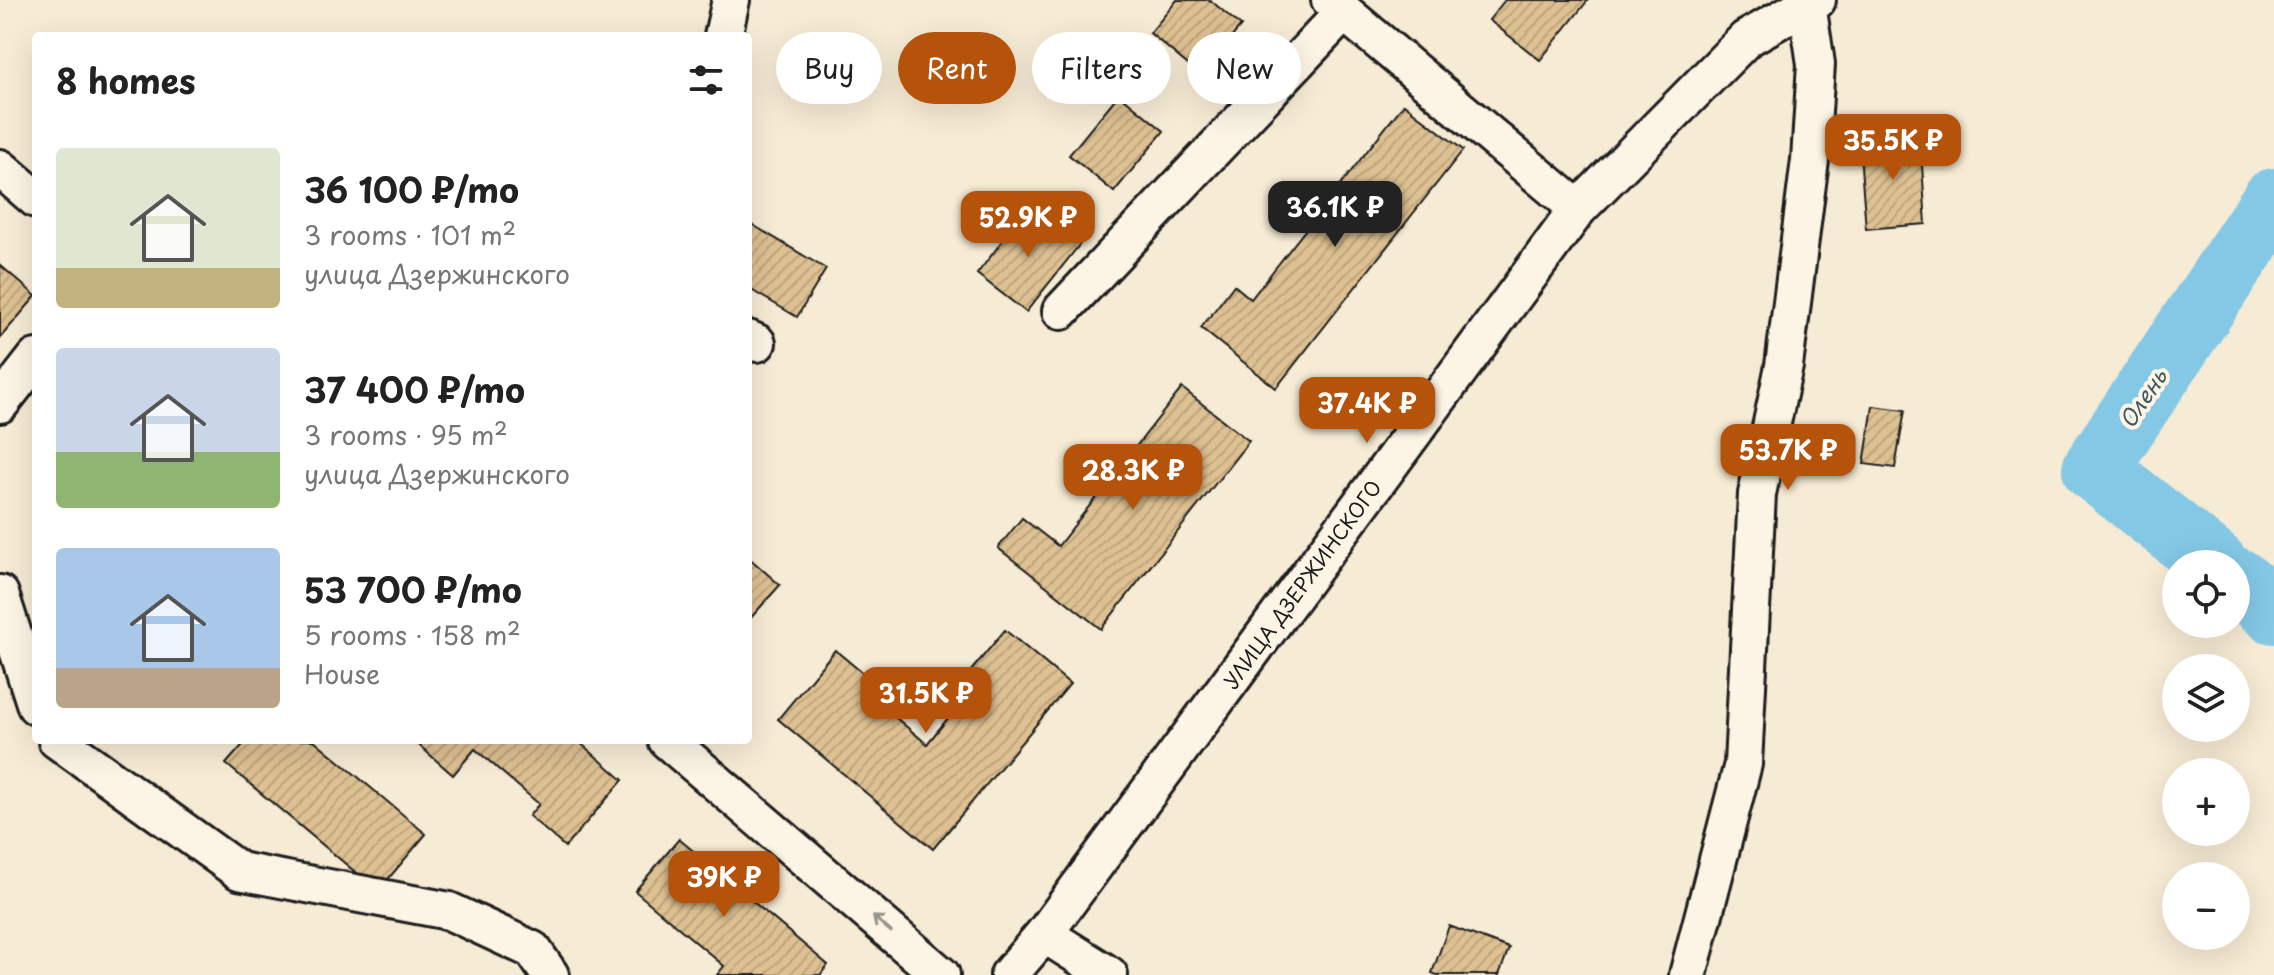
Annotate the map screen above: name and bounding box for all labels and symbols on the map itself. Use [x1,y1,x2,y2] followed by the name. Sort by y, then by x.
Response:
[1819,114,1967,182] pin: 35.5K ₽
[1261,181,1409,249] pin: 36.1K ₽
[954,191,1102,259] pin: 52.9K ₽
[2110,360,2175,434] water label: Олень
[1293,377,1441,445] pin: 37.4K ₽
[1714,424,1862,492] pin: 53.7K ₽
[1059,444,1207,512] pin: 28.3K ₽
[1216,473,1388,695] street label: УЛИЦА ДЗЕРЖИНСКОГО
[852,667,1000,735] pin: 31.5K ₽
[668,851,780,919] pin: 39K ₽
[872,915,892,933] one-way arrow

